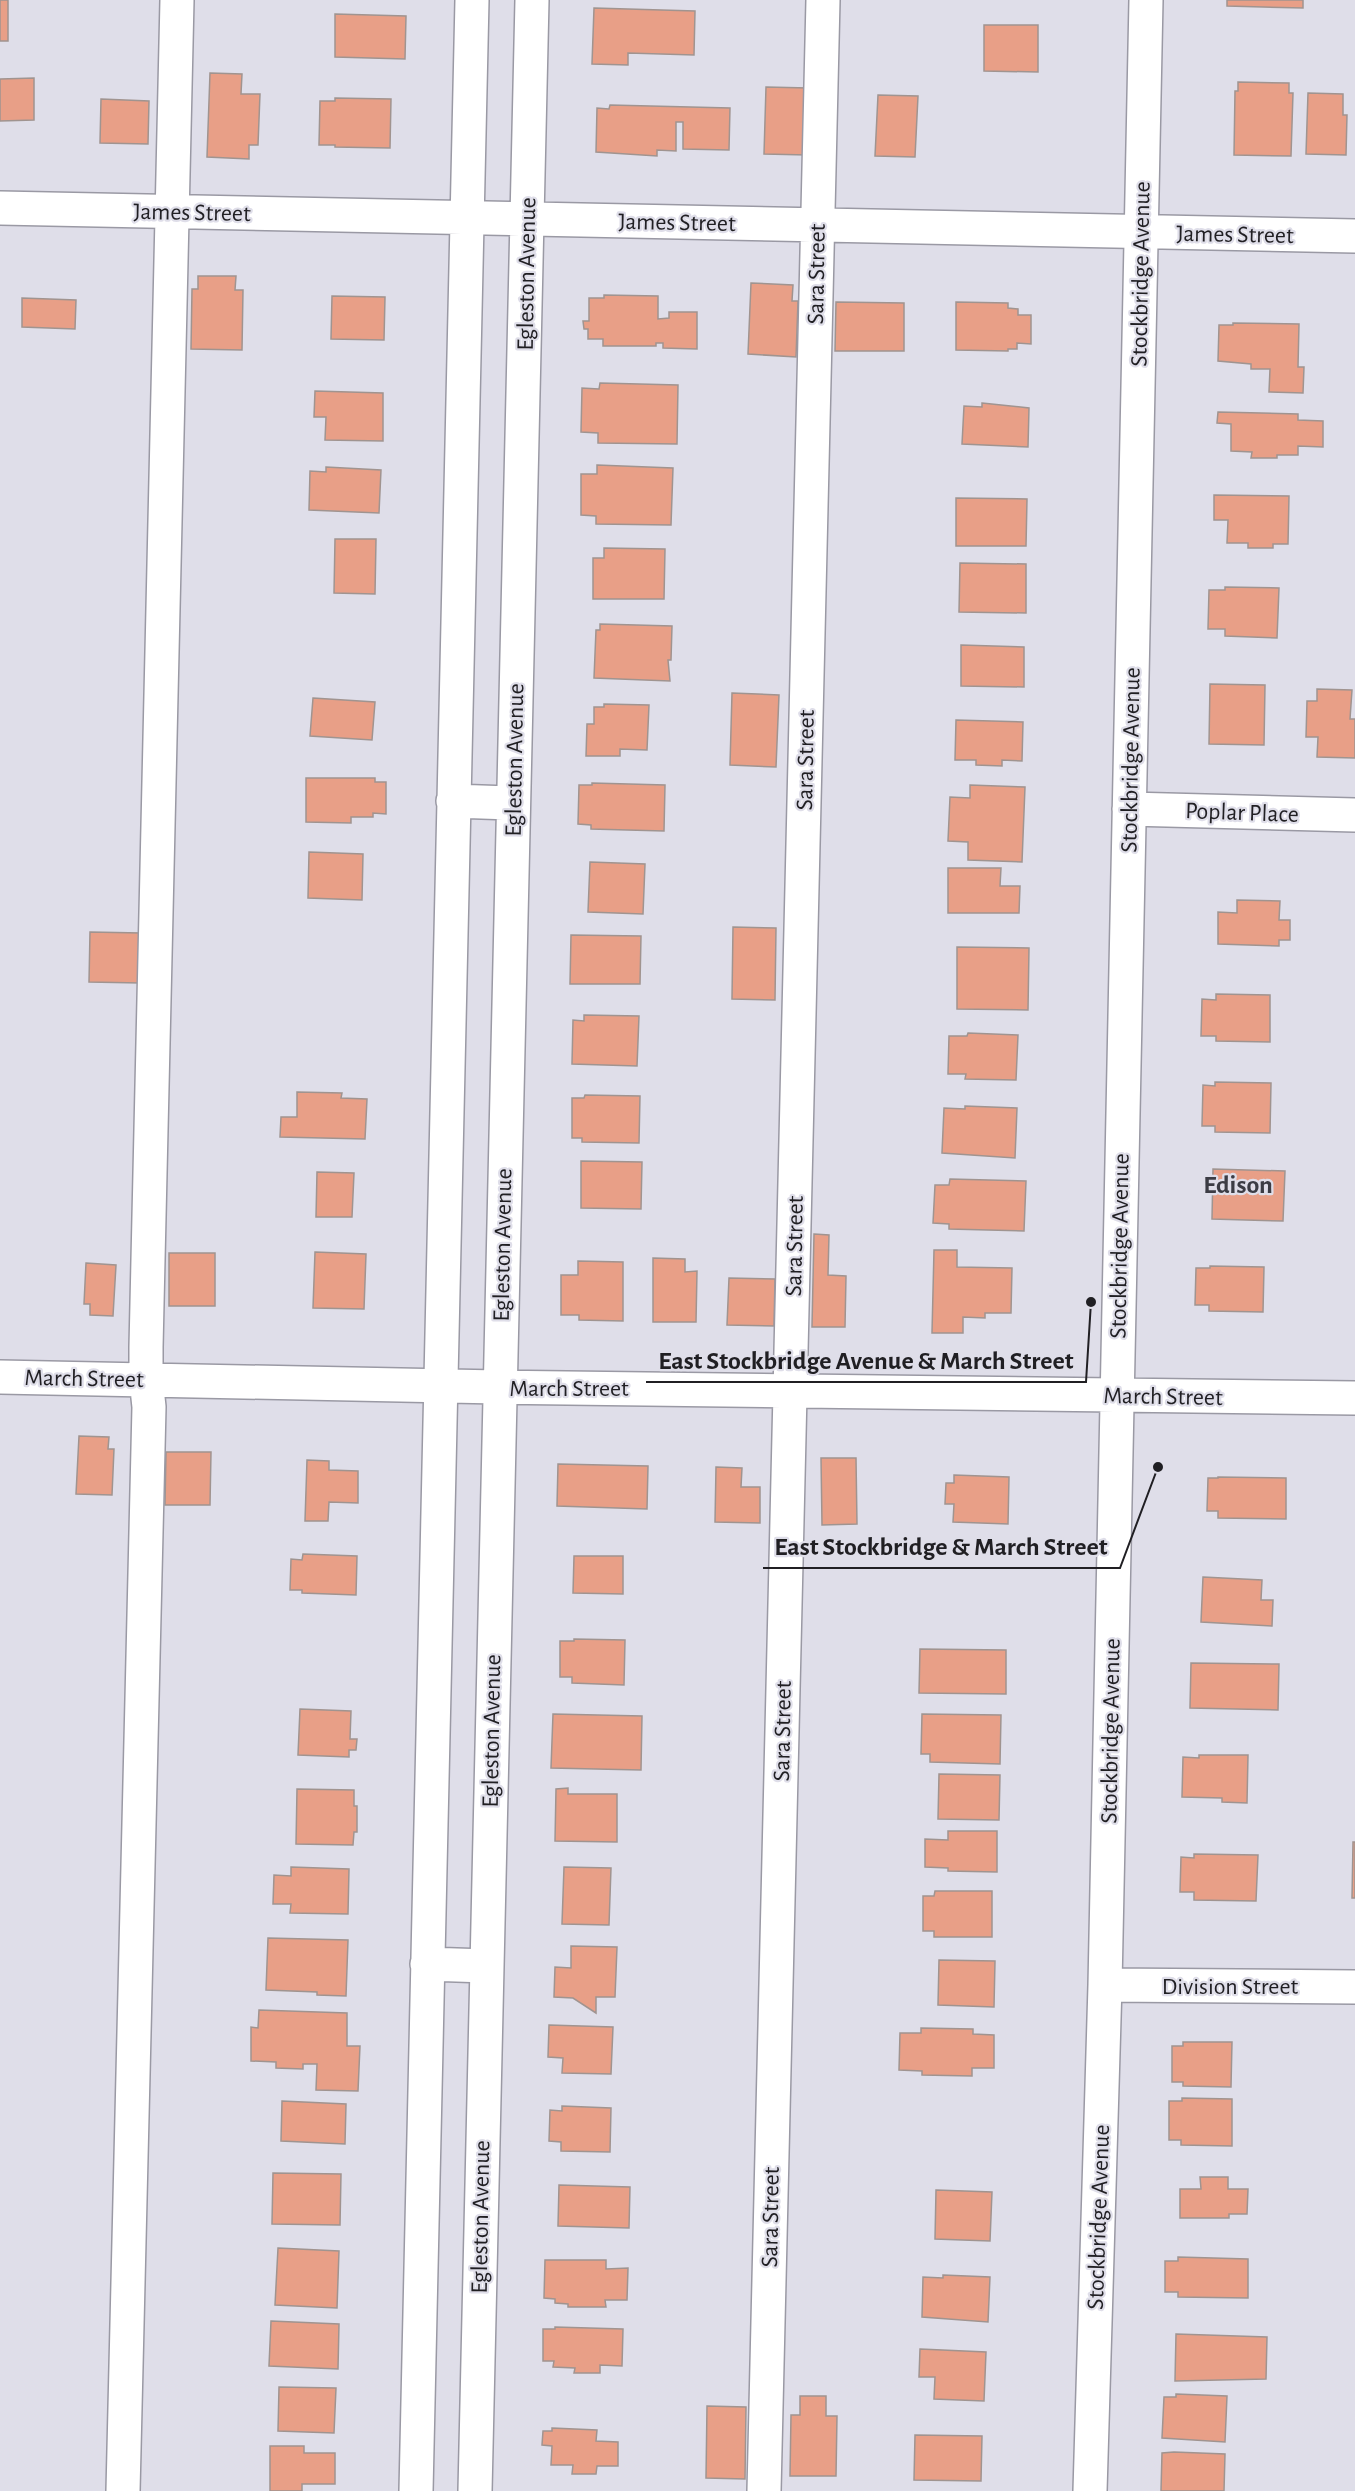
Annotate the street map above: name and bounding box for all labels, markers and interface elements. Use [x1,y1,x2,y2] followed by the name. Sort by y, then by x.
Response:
[1127,181,1155,367] street label: Stockbridge Avenue
[514,197,540,351] street label: Egleston Avenue
[133,200,251,226] street label: James Street
[618,210,736,236] street label: James Street
[1176,222,1294,248] street label: James Street
[804,223,830,325] street label: Sara Street
[1117,667,1145,853] street label: Stockbridge Avenue
[502,683,528,837] street label: Egleston Avenue
[793,709,819,811] street label: Sara Street
[1185,799,1299,827] street label: Poplar Place
[1106,1153,1134,1339] street label: Stockbridge Avenue
[490,1168,516,1322] street label: Egleston Avenue
[1203,1172,1273,1198] district label: Edison
[782,1195,808,1297] street label: Sara Street
[646,1338,1086,1382] callout: East Stockbridge Avenue & March Street
[658,1348,1074,1374] text: East Stockbridge Avenue & March Street
[24,1366,144,1392] street label: March Street
[509,1377,629,1401] street label: March Street
[1103,1384,1223,1410] street label: March Street
[763,1524,1120,1568] callout: East Stockbridge & March Street
[774,1534,1108,1560] text: East Stockbridge & March Street
[1097,1638,1125,1824] street label: Stockbridge Avenue
[479,1654,505,1808] street label: Egleston Avenue
[770,1680,796,1782] street label: Sara Street
[1162,1975,1298,1999] street label: Division Street
[1084,2124,1114,2310] street label: Stockbridge Avenue
[468,2140,494,2294] street label: Egleston Avenue
[758,2166,784,2268] street label: Sara Street

